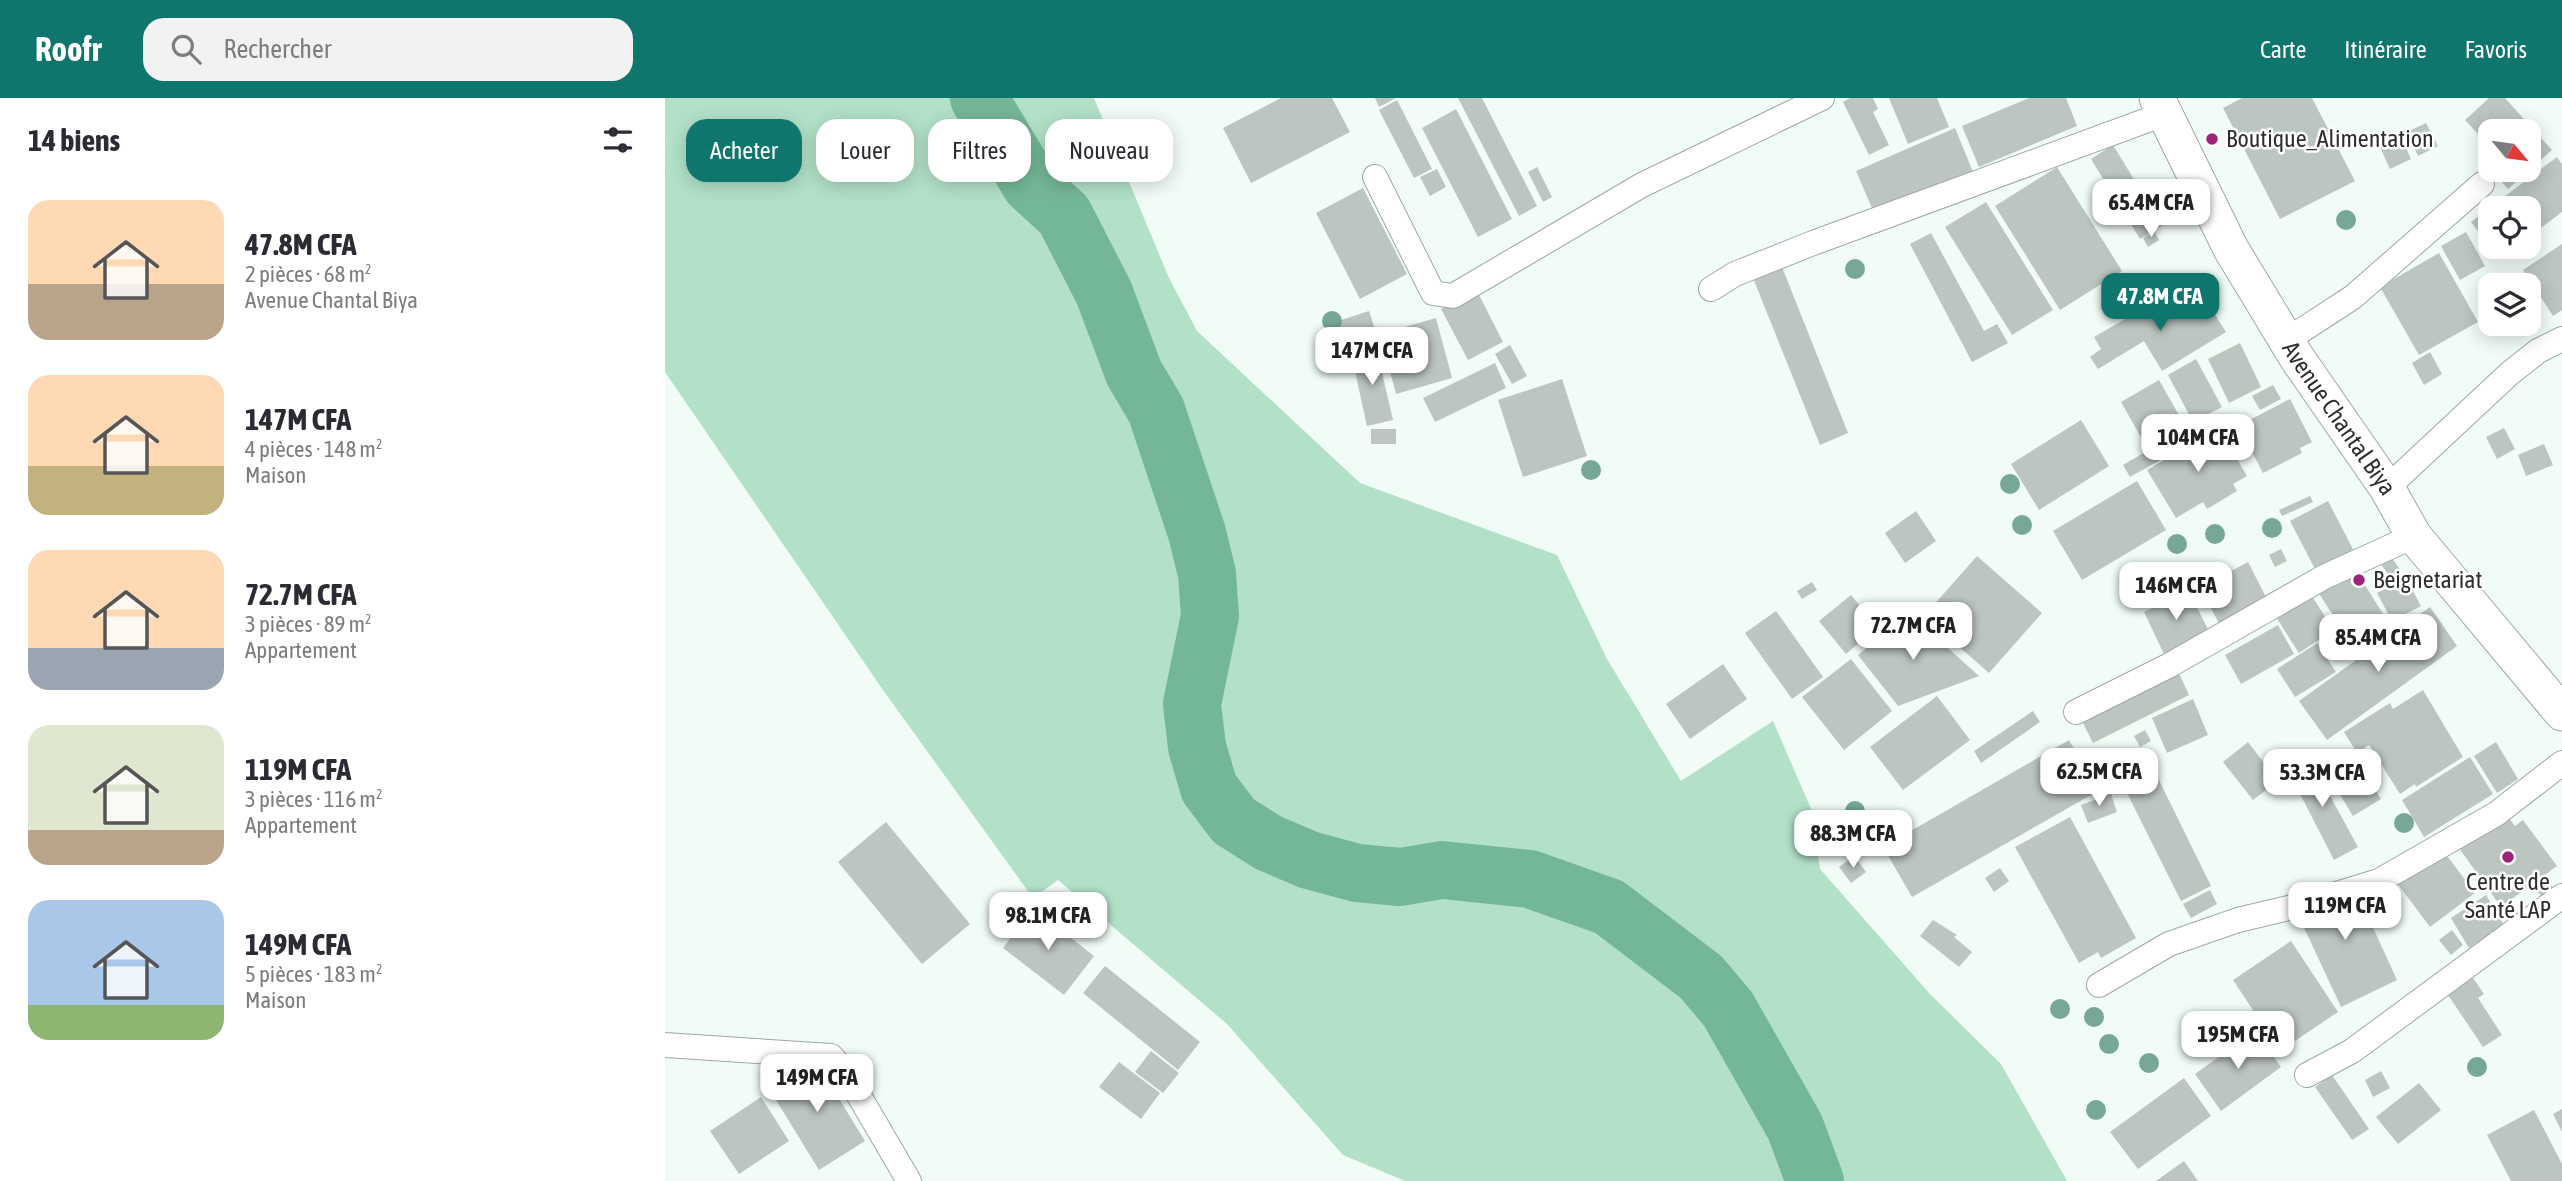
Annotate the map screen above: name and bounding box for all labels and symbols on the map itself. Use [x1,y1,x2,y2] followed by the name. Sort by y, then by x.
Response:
[2478,119,2541,182] north arrow
[2226,125,2434,152] place label: Boutique_Alimentation
[2204,131,2220,147] marker: Boutique_Alimentation
[2071,180,2231,239] pin: 65.4M CFA
[2080,274,2240,333] pin: 47.8M CFA
[1300,328,1444,387] pin: 147M CFA
[2277,336,2402,500] street label: Avenue Chantal Biya
[2126,414,2270,474] pin: 104M CFA
[2104,562,2248,622] pin: 146M CFA
[2373,566,2482,593] place label: Beignetariat
[2351,572,2367,588] marker: Beignetariat
[1833,602,1993,662] pin: 72.7M CFA
[2298,614,2458,674] pin: 85.4M CFA
[2019,748,2179,808] pin: 62.5M CFA
[2242,750,2402,809] pin: 53.3M CFA
[1773,810,1933,870] pin: 88.3M CFA
[2500,849,2516,865] marker: Centre de Santé LAP
[2465,868,2551,923] place label: Centre de Santé LAP
[2273,882,2417,942] pin: 119M CFA
[968,892,1128,952] pin: 98.1M CFA
[2166,1012,2310,1071] pin: 195M CFA
[745,1054,889,1114] pin: 149M CFA

